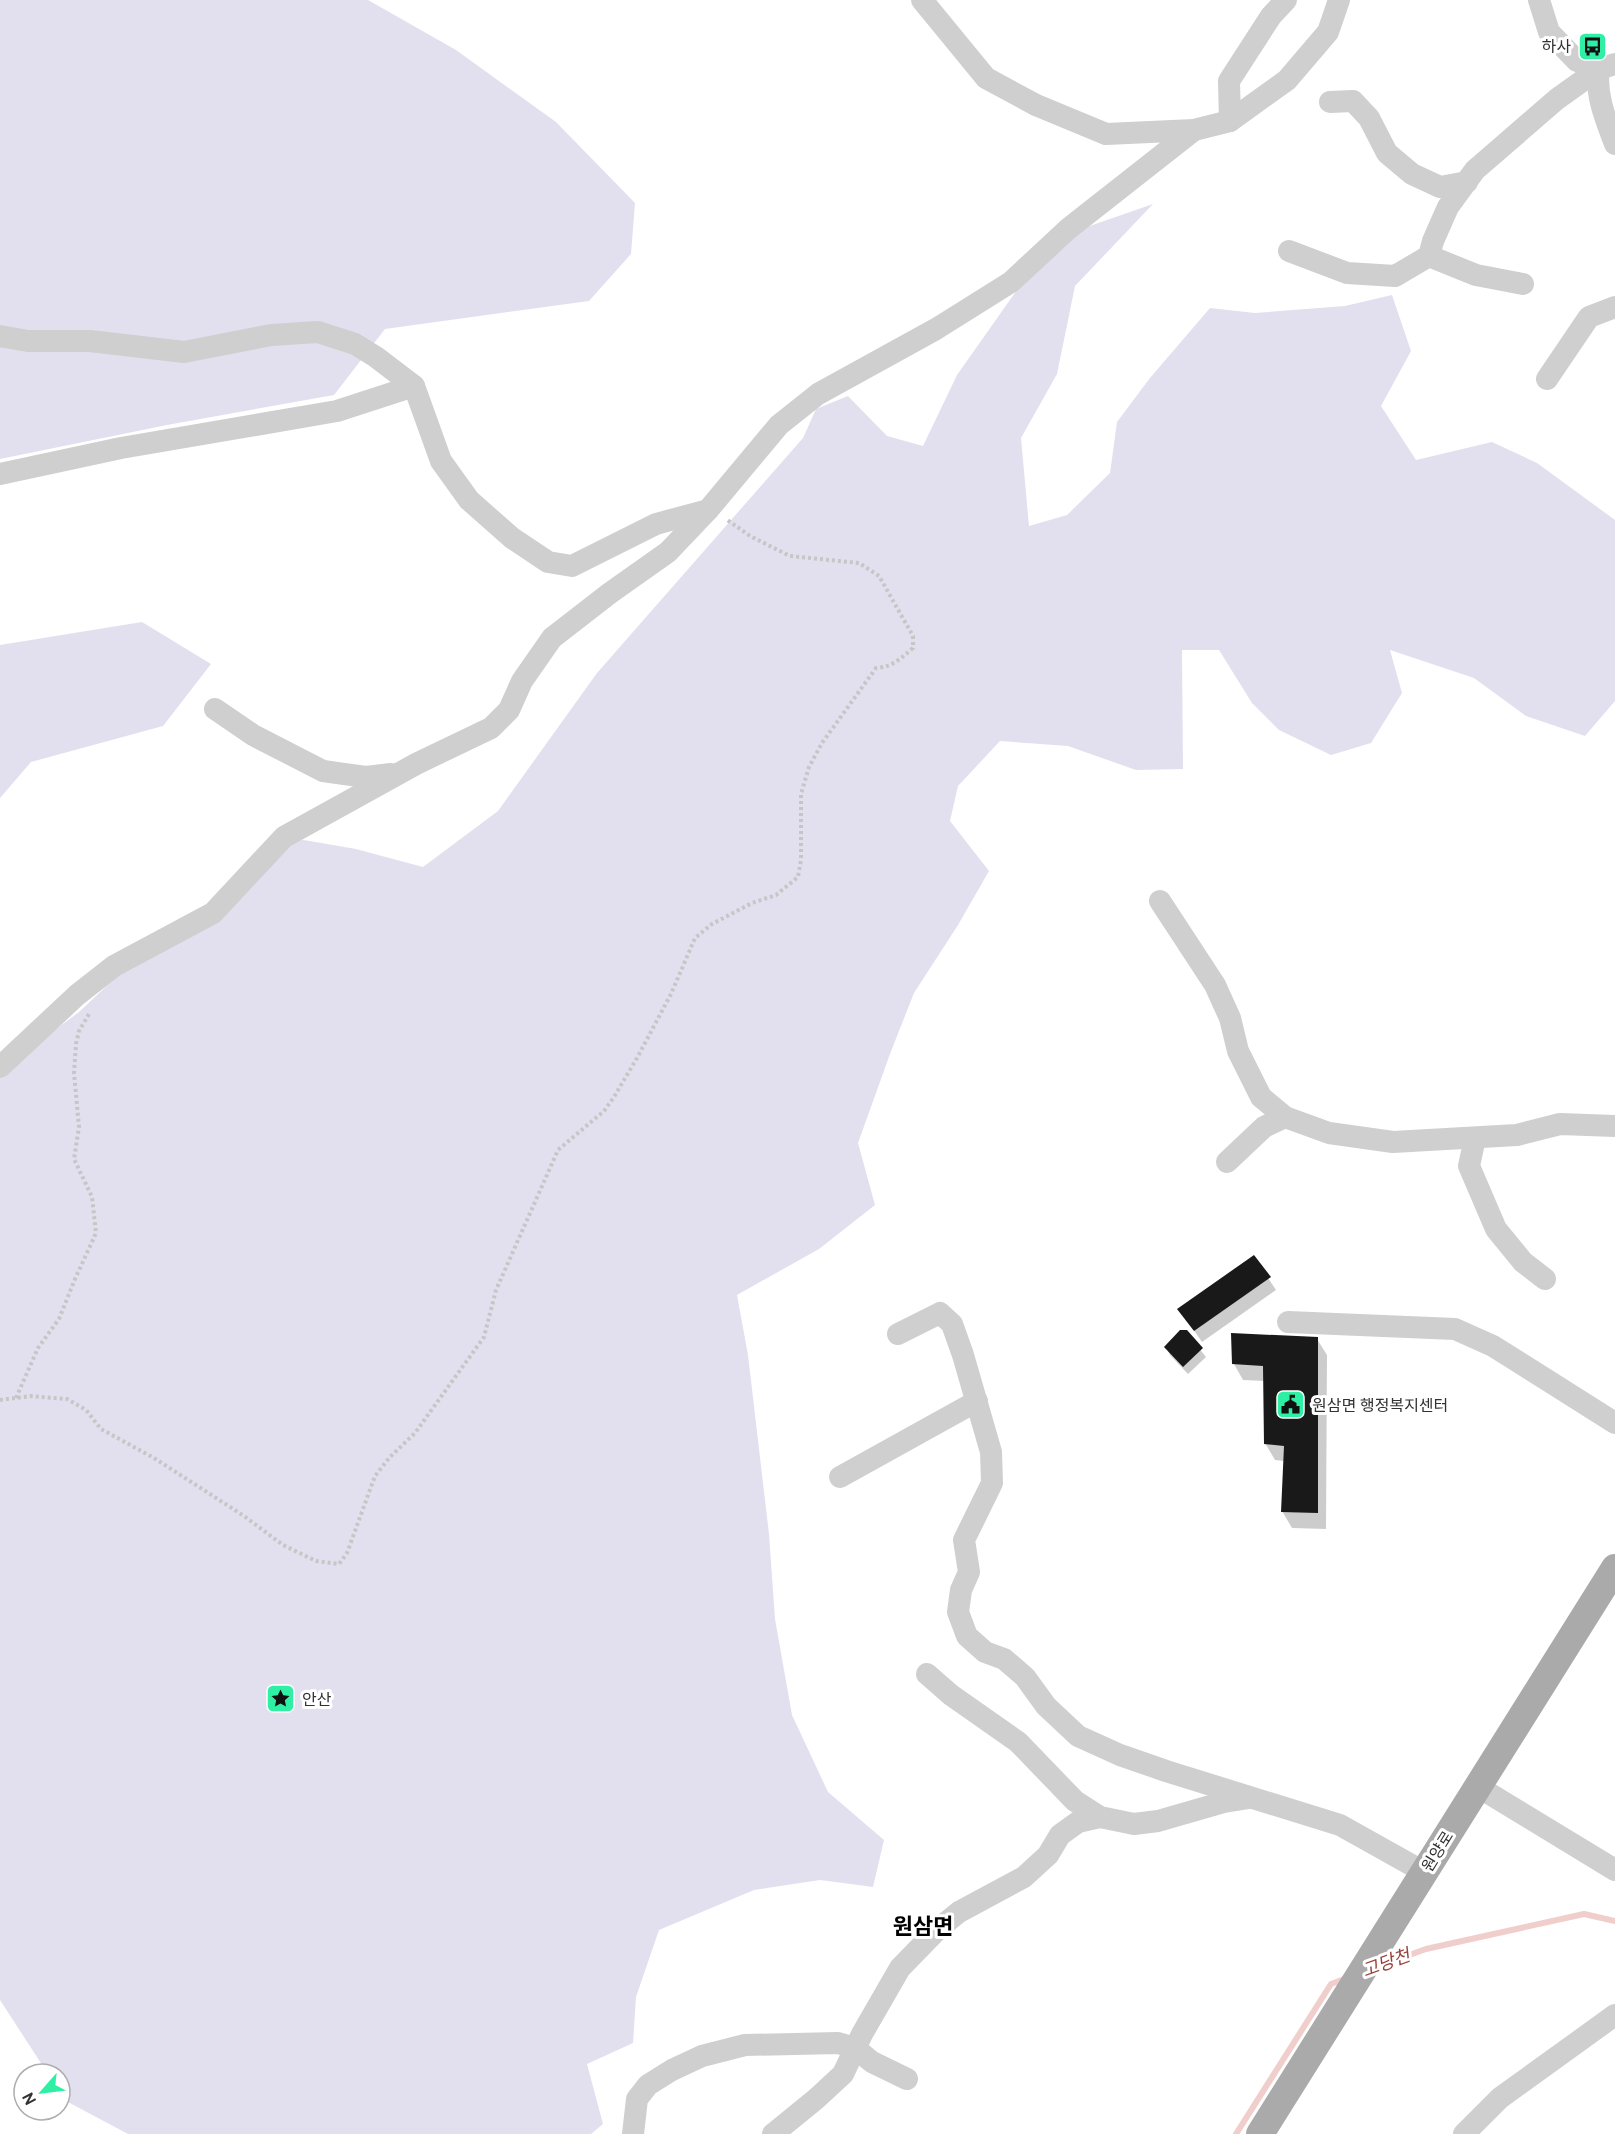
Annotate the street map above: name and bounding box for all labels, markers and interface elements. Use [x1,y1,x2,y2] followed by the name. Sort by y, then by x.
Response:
[1576,30,1608,62] bus stop icon: 하사
[1542,38,1571,58] place label: 하사
[1275,1389,1307,1421] public building icon: 원삼면 행정복지센터
[1312,1397,1448,1417] place label: 원삼면 행정복지센터
[265,1683,297,1715] place icon: 안산
[302,1691,332,1711] place label: 안산
[1419,1828,1459,1876] street label: 원양로
[893,1915,953,1942] district label: 원삼면
[1359,1944,1416,1984] water label: 고당천
[12,2062,72,2122] north arrow
[19,2088,42,2108] text: N

